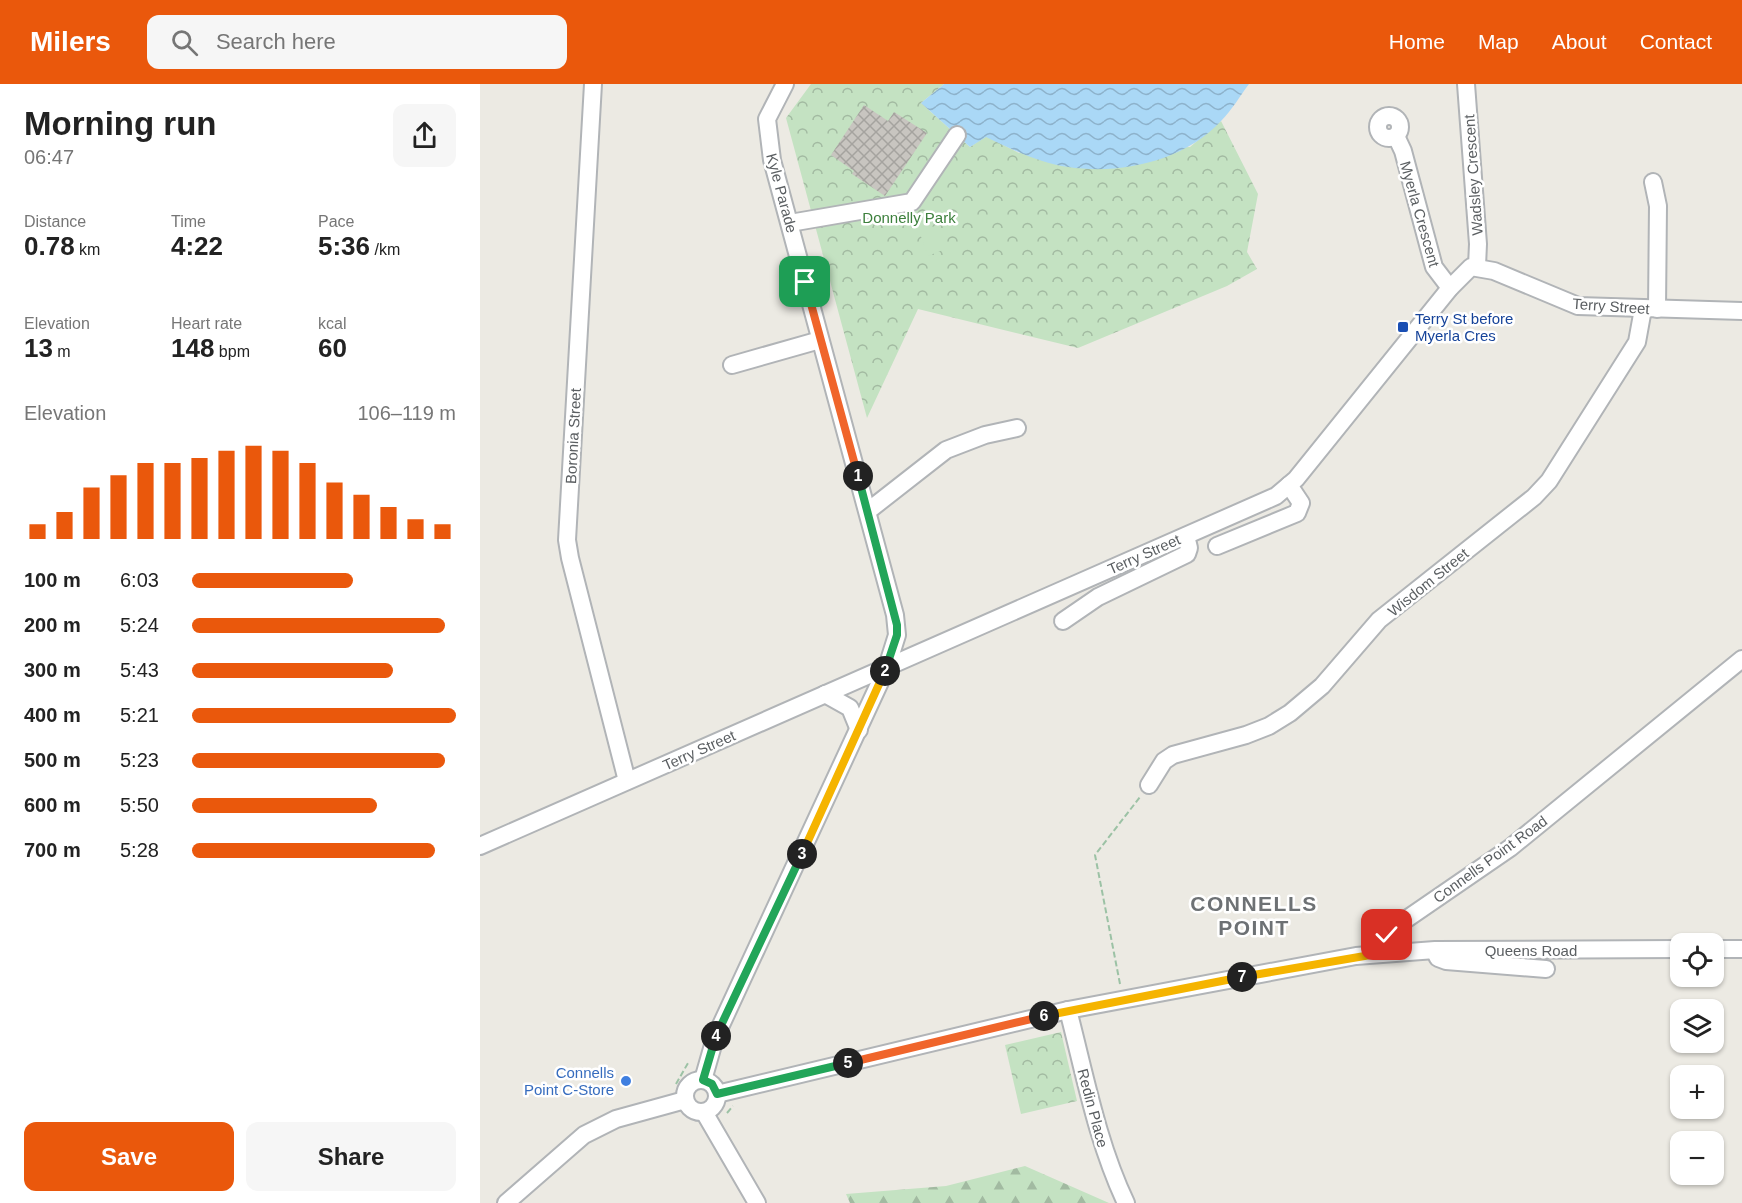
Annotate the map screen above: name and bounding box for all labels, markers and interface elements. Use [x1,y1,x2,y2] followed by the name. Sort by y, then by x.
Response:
[147,15,567,69] search box
[30,26,111,57] text: Milers
[168,26,201,59] icon: search
[216,29,336,54] text: Search here
[1389,30,1445,53] text: Home
[1478,30,1519,53] text: Map
[1552,30,1607,53] text: About
[1640,30,1712,53] text: Contact
[393,104,456,167] button: share
[24,105,216,142] text: Morning run
[1460,113,1486,236] street label: Wadsley Crescent
[24,146,74,168] text: 06:47
[763,151,801,235] street label: Kyle Parade
[1397,159,1443,270] street label: Myerla Crescent
[862,209,956,226] park label: Donnelly Park
[24,213,86,230] text: Distance
[171,213,206,230] text: Time
[318,213,354,230] text: Pace
[24,231,75,261] text: 0.78
[171,231,223,261] text: 4:22
[318,231,370,261] text: 5:36
[75,241,100,258] text: km
[370,241,400,258] text: /km
[779,256,830,307] pin
[788,265,821,298] icon: arrive
[1572,295,1651,317] street label: Terry Street
[1415,310,1513,344] place label: Terry St before Myerla Cres
[24,315,90,332] text: Elevation
[171,315,242,332] text: Heart rate
[318,315,346,332] text: kcal
[1396,320,1410,334] marker: Terry St before Myerla Cres
[24,333,53,363] text: 13
[171,333,214,363] text: 148
[318,333,347,363] text: 60
[53,343,71,360] text: m
[214,343,250,360] text: bpm
[562,387,584,484] street label: Boronia Street
[24,402,106,424] text: Elevation
[357,402,456,424] text: 106–119 m
[843,461,873,491] pin: 1
[854,467,862,484] text: 1
[1105,530,1184,578] street label: Terry Street
[1384,544,1472,620] street label: Wisdom Street
[24,569,81,591] text: 100 m
[120,569,159,591] text: 6:03
[24,614,81,636] text: 200 m
[120,614,159,636] text: 5:24
[870,656,900,686] pin: 2
[24,659,81,681] text: 300 m
[120,659,159,681] text: 5:43
[881,662,889,679] text: 2
[24,704,81,726] text: 400 m
[120,704,159,726] text: 5:21
[660,726,739,774] street label: Terry Street
[24,749,81,771] text: 500 m
[120,749,159,771] text: 5:23
[24,794,81,816] text: 600 m
[120,794,159,816] text: 5:50
[1430,812,1550,906] street label: Connells Point Road
[24,839,81,861] text: 700 m
[120,839,159,861] text: 5:28
[787,839,817,869] pin: 3
[798,845,806,862] text: 3
[1190,892,1318,939] district label: CONNELLS POINT
[1361,909,1412,960] pin
[1370,918,1403,951] icon: check
[1670,933,1724,1185] map controls
[1670,933,1724,987] button: locate
[1485,942,1577,959] street label: Queens Road
[1227,962,1257,992] pin: 7
[1238,968,1246,985] text: 7
[1670,999,1724,1053] button: layers
[1029,1001,1059,1031] pin: 6
[1040,1007,1048,1024] text: 6
[701,1021,731,1051] pin: 4
[712,1027,720,1044] text: 4
[833,1048,863,1078] pin: 5
[844,1054,852,1071] text: 5
[524,1064,614,1098] place label: Connells Point C-Store
[1670,1065,1724,1119] button: +
[1074,1067,1112,1149] street label: Redin Place
[619,1074,633,1088] marker: Connells Point C-Store
[24,1122,234,1191] button: Save
[246,1122,456,1191] button: Share
[1670,1131,1724,1185] button: −

